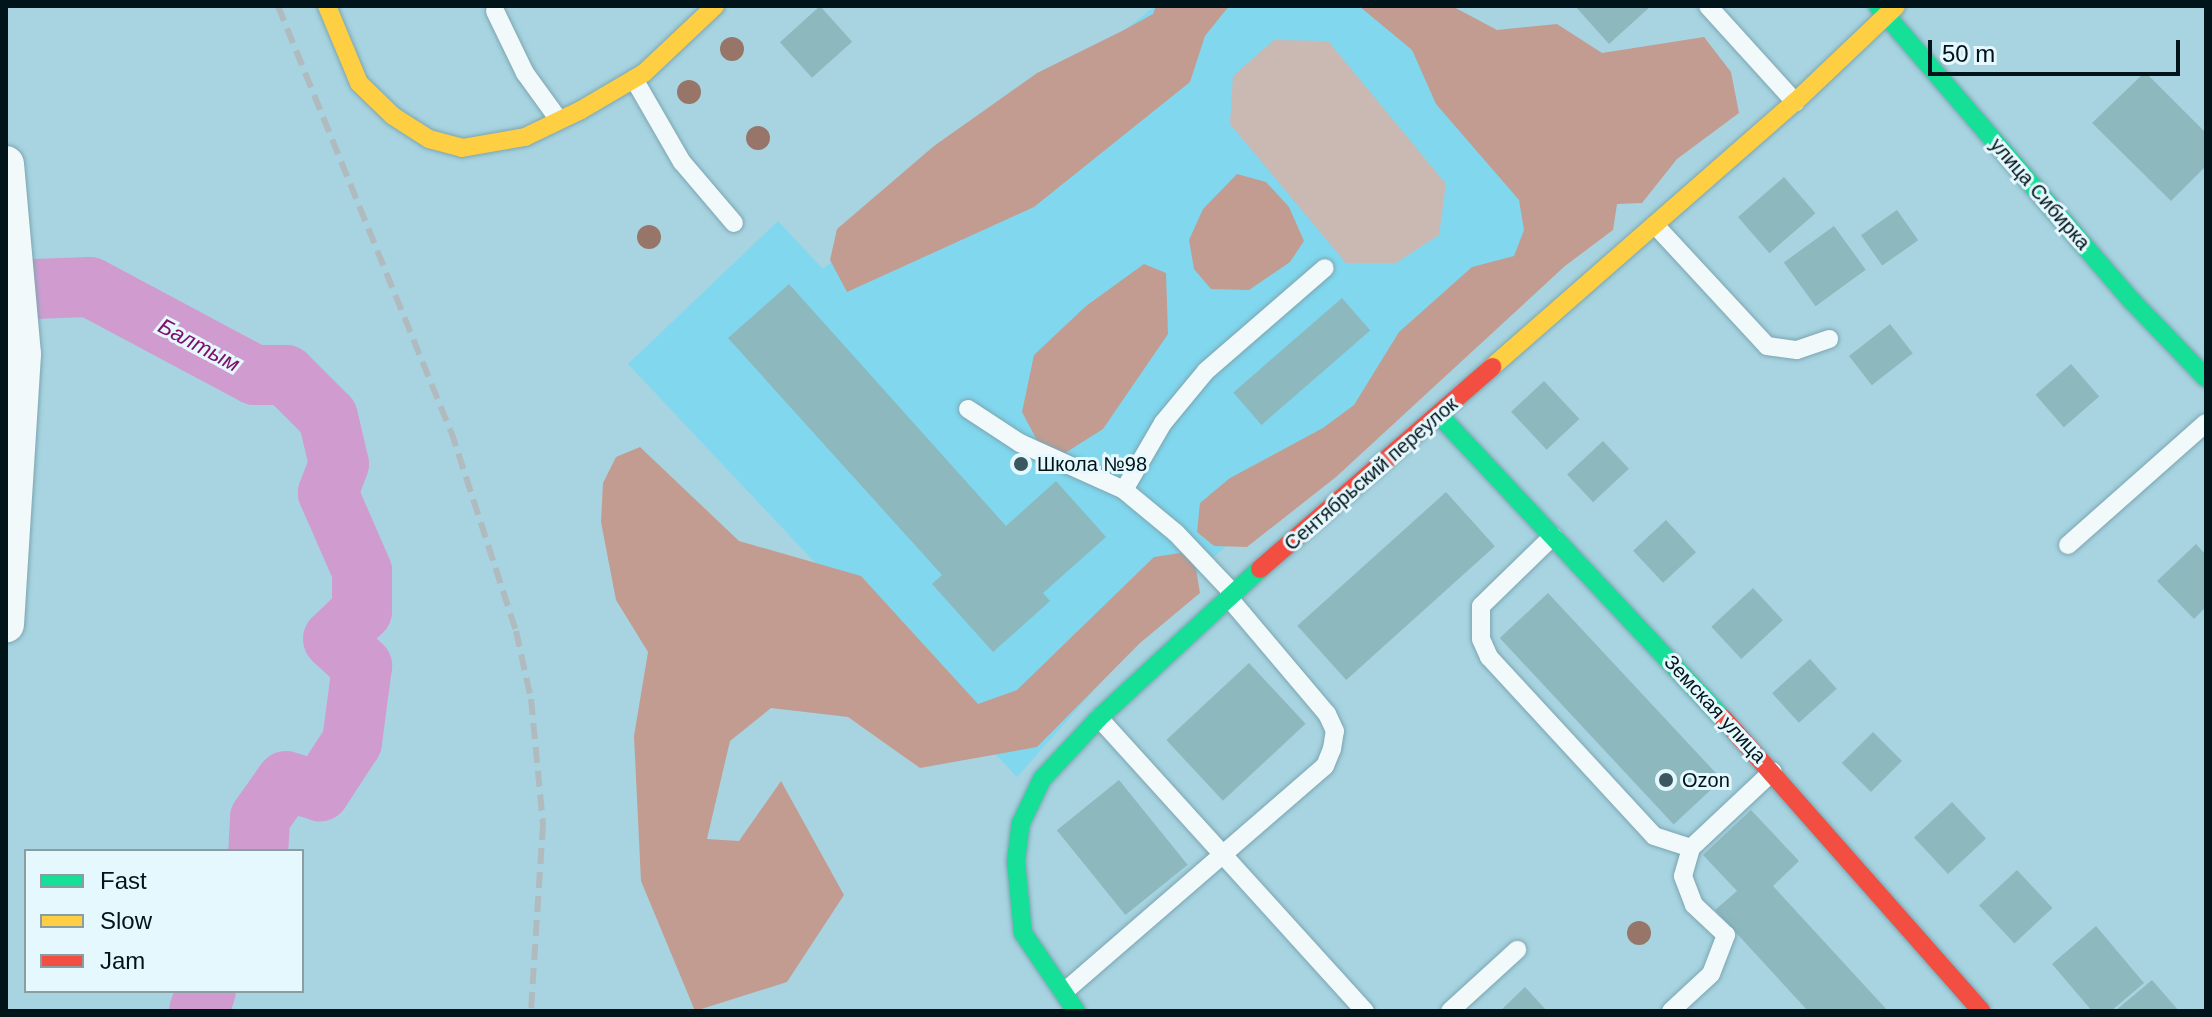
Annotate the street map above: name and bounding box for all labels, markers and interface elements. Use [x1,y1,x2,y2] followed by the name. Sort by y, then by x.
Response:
[1932,24,2184,74] scale bar
[1942,40,1995,67] text: 50 m
[1985,133,2095,255] street label: улица Сибирка
[154,313,244,377] water label: Балтым
[1280,392,1462,556] street label: Сентябрьский переулок
[1037,452,1147,476] place label: Школа №98
[1012,455,1030,473] marker: Школа №98
[1659,650,1771,768] street label: Земская улица
[1682,768,1730,792] place label: Ozon
[1657,771,1675,789] marker: Ozon
[24,849,304,993] legend
[100,867,147,894] text: Fast
[100,907,152,934] text: Slow
[100,947,145,974] text: Jam

